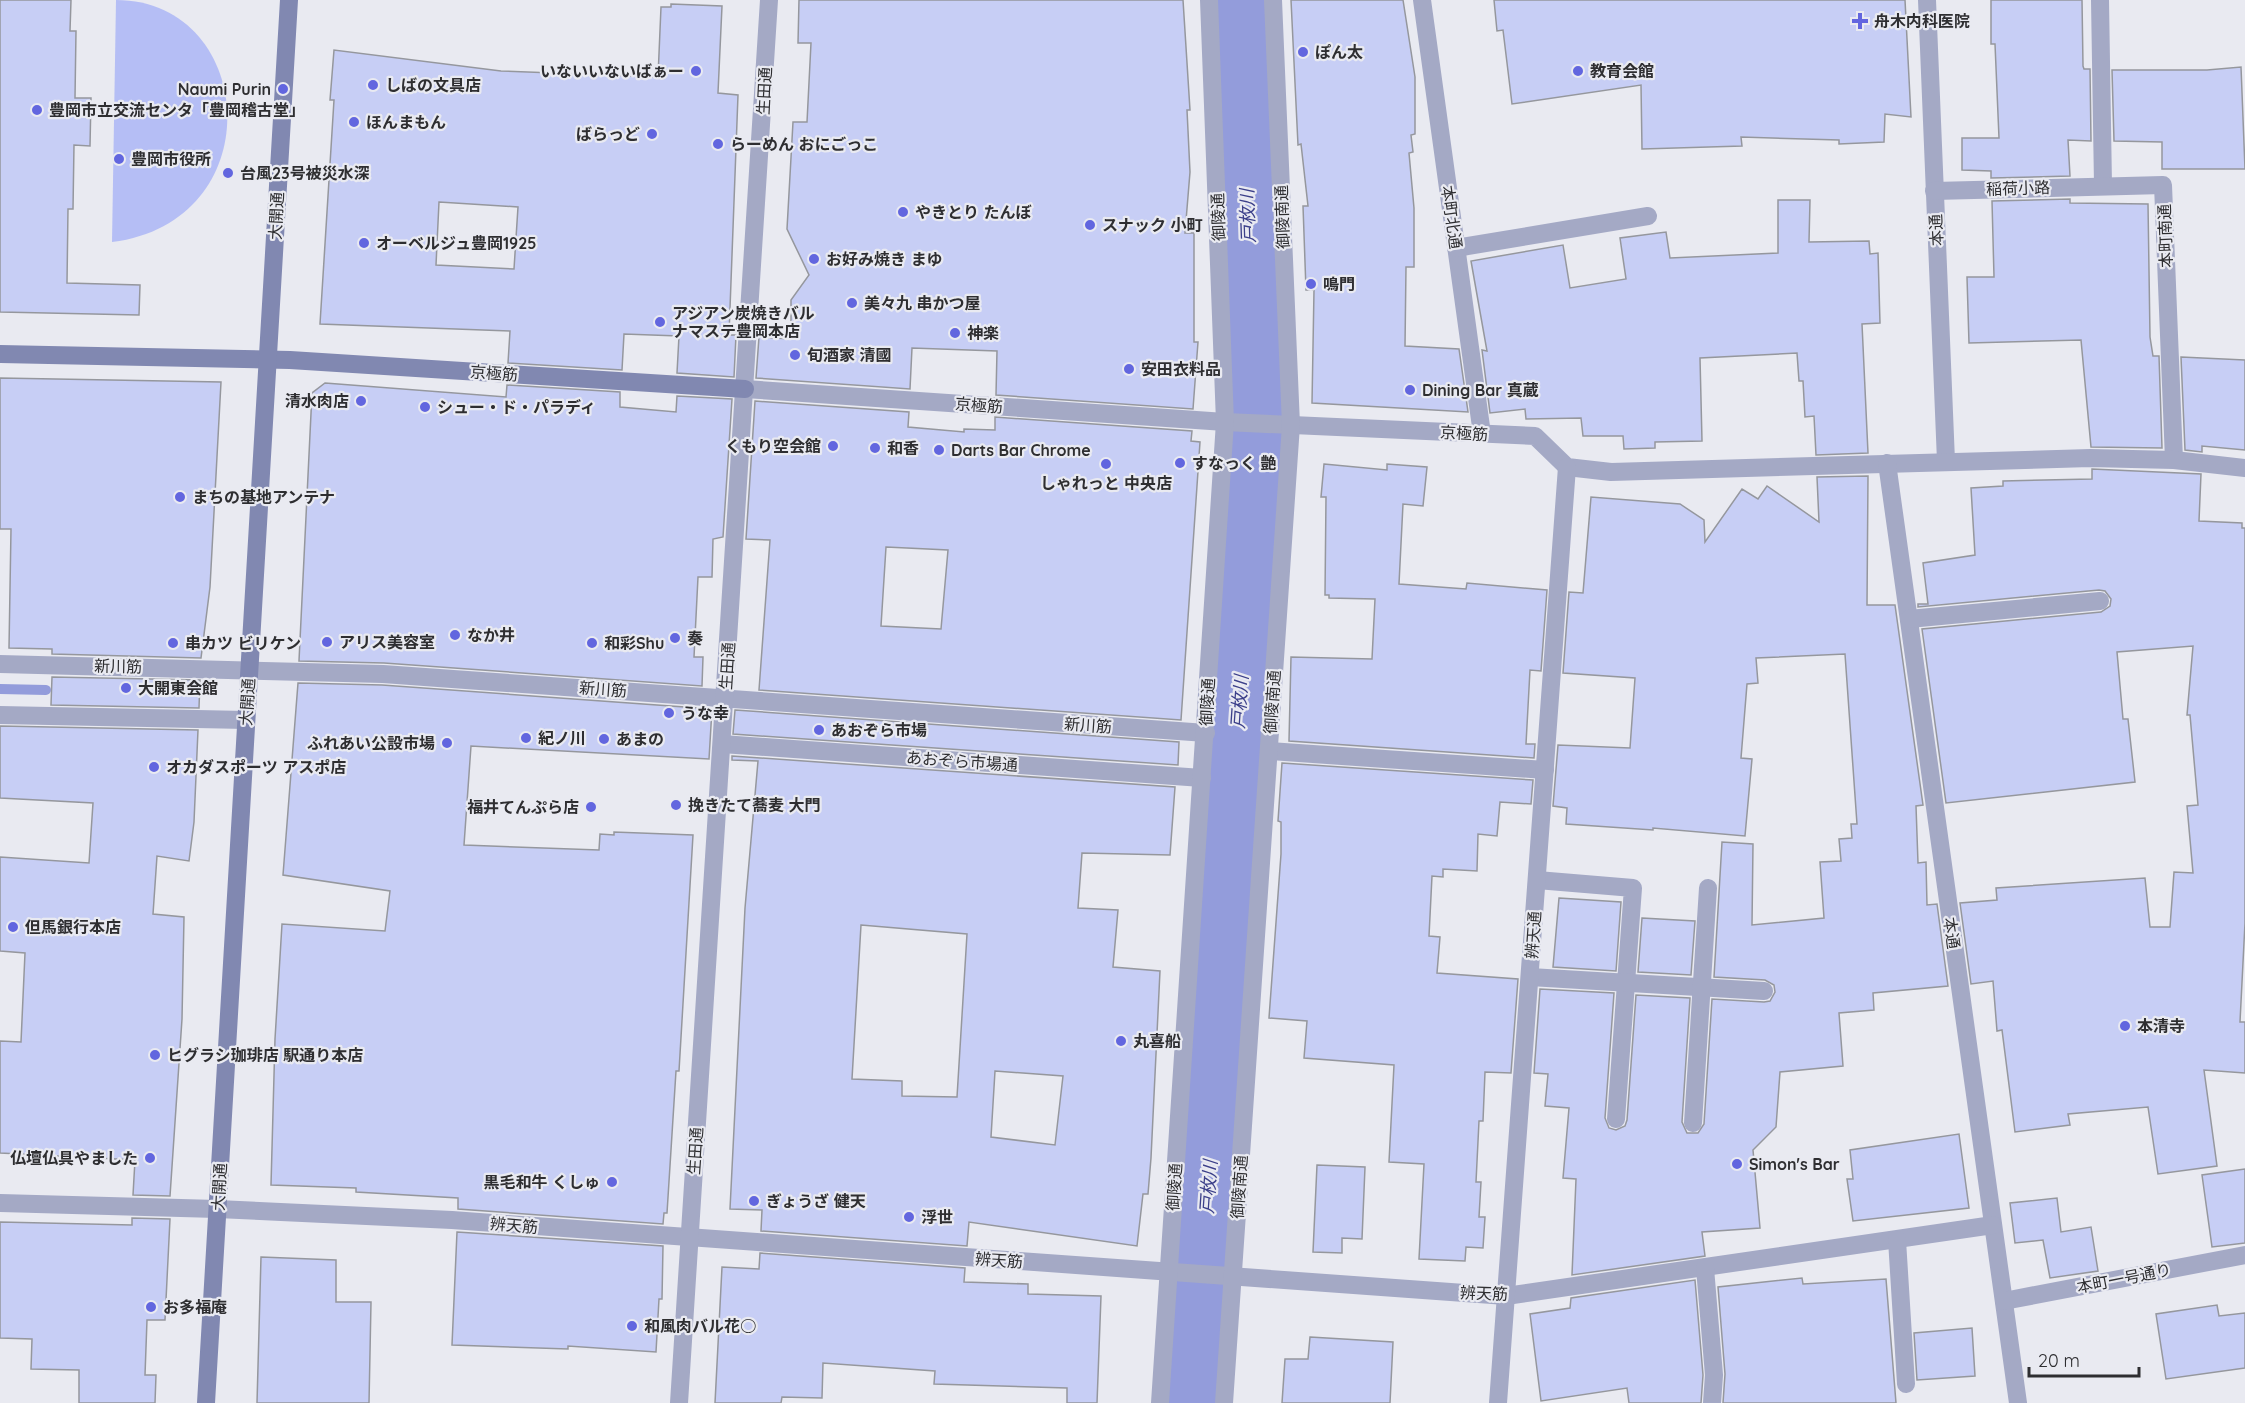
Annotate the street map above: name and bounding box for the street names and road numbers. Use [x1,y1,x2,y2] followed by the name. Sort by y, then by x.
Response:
[753,67,775,115] street label: 生田通
[1986,177,2050,199] street label: 稲荷小路
[1438,184,1466,250] street label: 本町北通
[1271,185,1293,249] street label: 御陵南通
[265,192,287,240] street label: 大開通
[1207,193,1229,241] street label: 御陵通
[2154,204,2176,268] street label: 本町南通
[1925,213,1947,247] street label: 本通
[469,361,519,385] street label: 京極筋
[954,393,1004,417] street label: 京極筋
[1440,422,1488,444] street label: 京極筋
[715,641,739,691] street label: 生田通
[94,656,142,676] street label: 新川筋
[1260,669,1284,735] street label: 御陵南通
[235,677,259,727] street label: 大開通
[578,677,628,701] street label: 新川筋
[1196,678,1218,726] street label: 御陵通
[1063,713,1113,737] street label: 新川筋
[905,747,1019,775] street label: あおぞら市場通
[1521,910,1545,960] street label: 辨天通
[1940,916,1964,950] street label: 本通
[683,1126,707,1176] street label: 生田通
[1227,1154,1251,1220] street label: 御陵南通
[1162,1162,1186,1212] street label: 御陵通
[208,1163,230,1211] street label: 大開通
[489,1213,539,1237] street label: 辨天筋
[974,1248,1024,1272] street label: 辨天筋
[2075,1259,2173,1297] street label: 本町一号通り
[1460,1282,1508,1304] street label: 辨天筋

